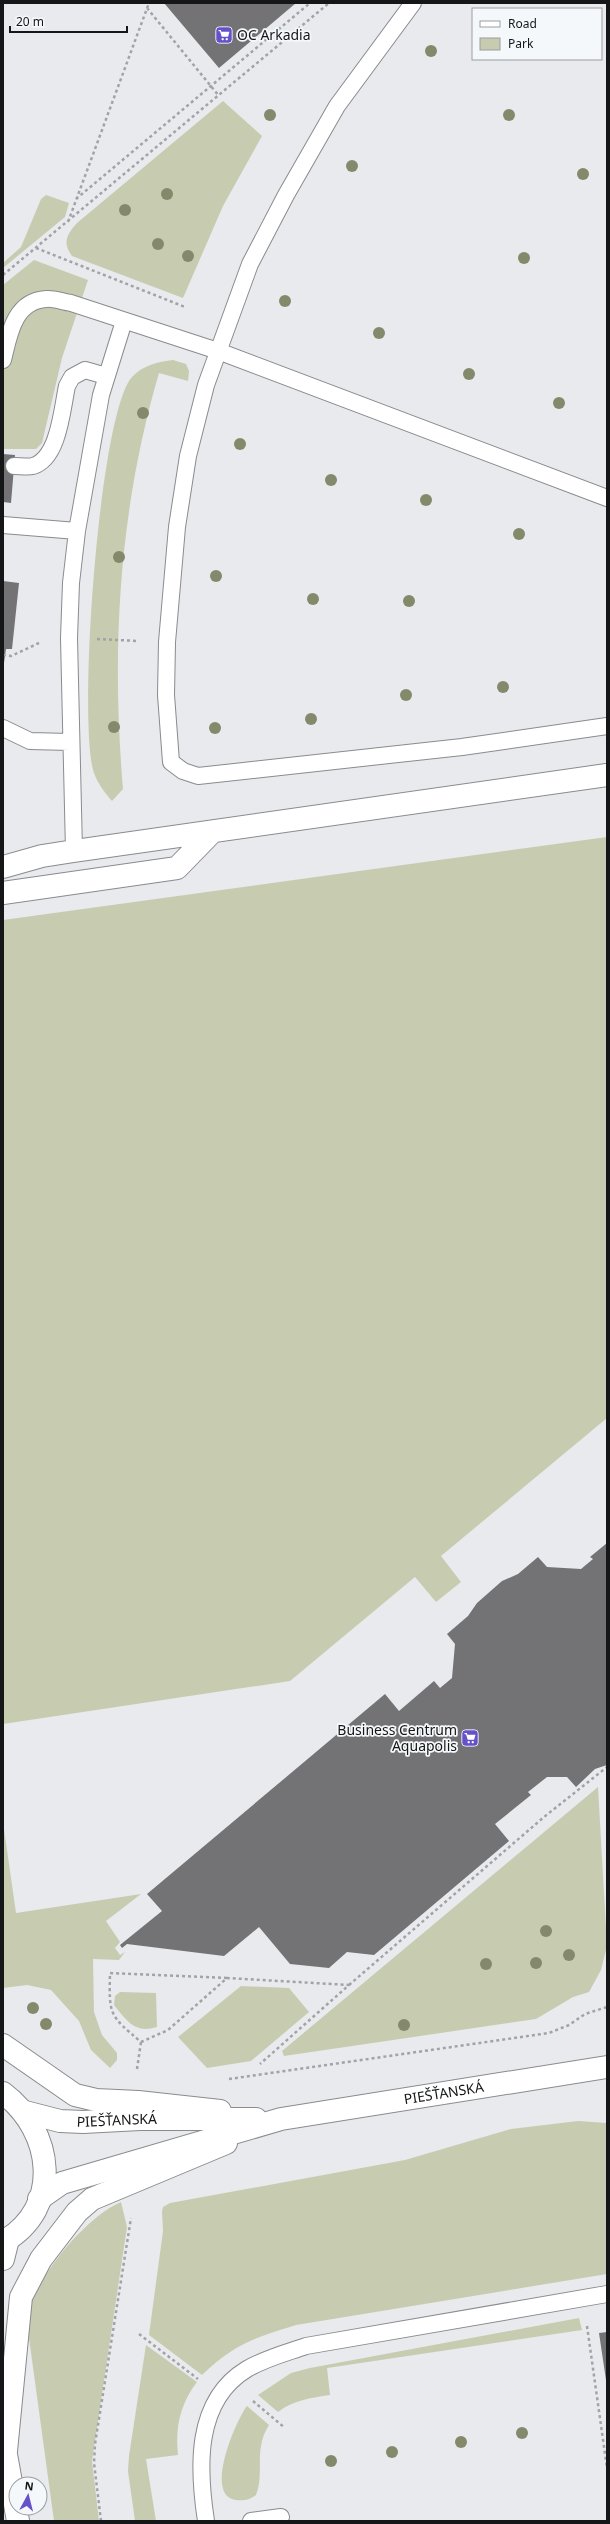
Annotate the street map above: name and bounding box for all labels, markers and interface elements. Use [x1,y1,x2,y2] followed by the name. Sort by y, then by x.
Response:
[10,8,127,34] scale bar
[472,8,602,60] legend
[16,13,44,30] text: 20 m
[508,15,537,32] text: Road
[214,25,234,45] supermarket icon: OC Arkadia
[237,25,311,44] place label: OC Arkadia
[508,35,534,52] text: Park
[337,1720,457,1755] place label: Business Centrum Aquapolis
[460,1728,480,1748] supermarket icon: Business Centrum Aquapolis
[402,2077,485,2108] street label: PIEŠŤANSKÁ
[76,2109,157,2131] street label: PIEŠŤANSKÁ
[8,2476,48,2516] north arrow
[24,2478,35,2494] text: N

